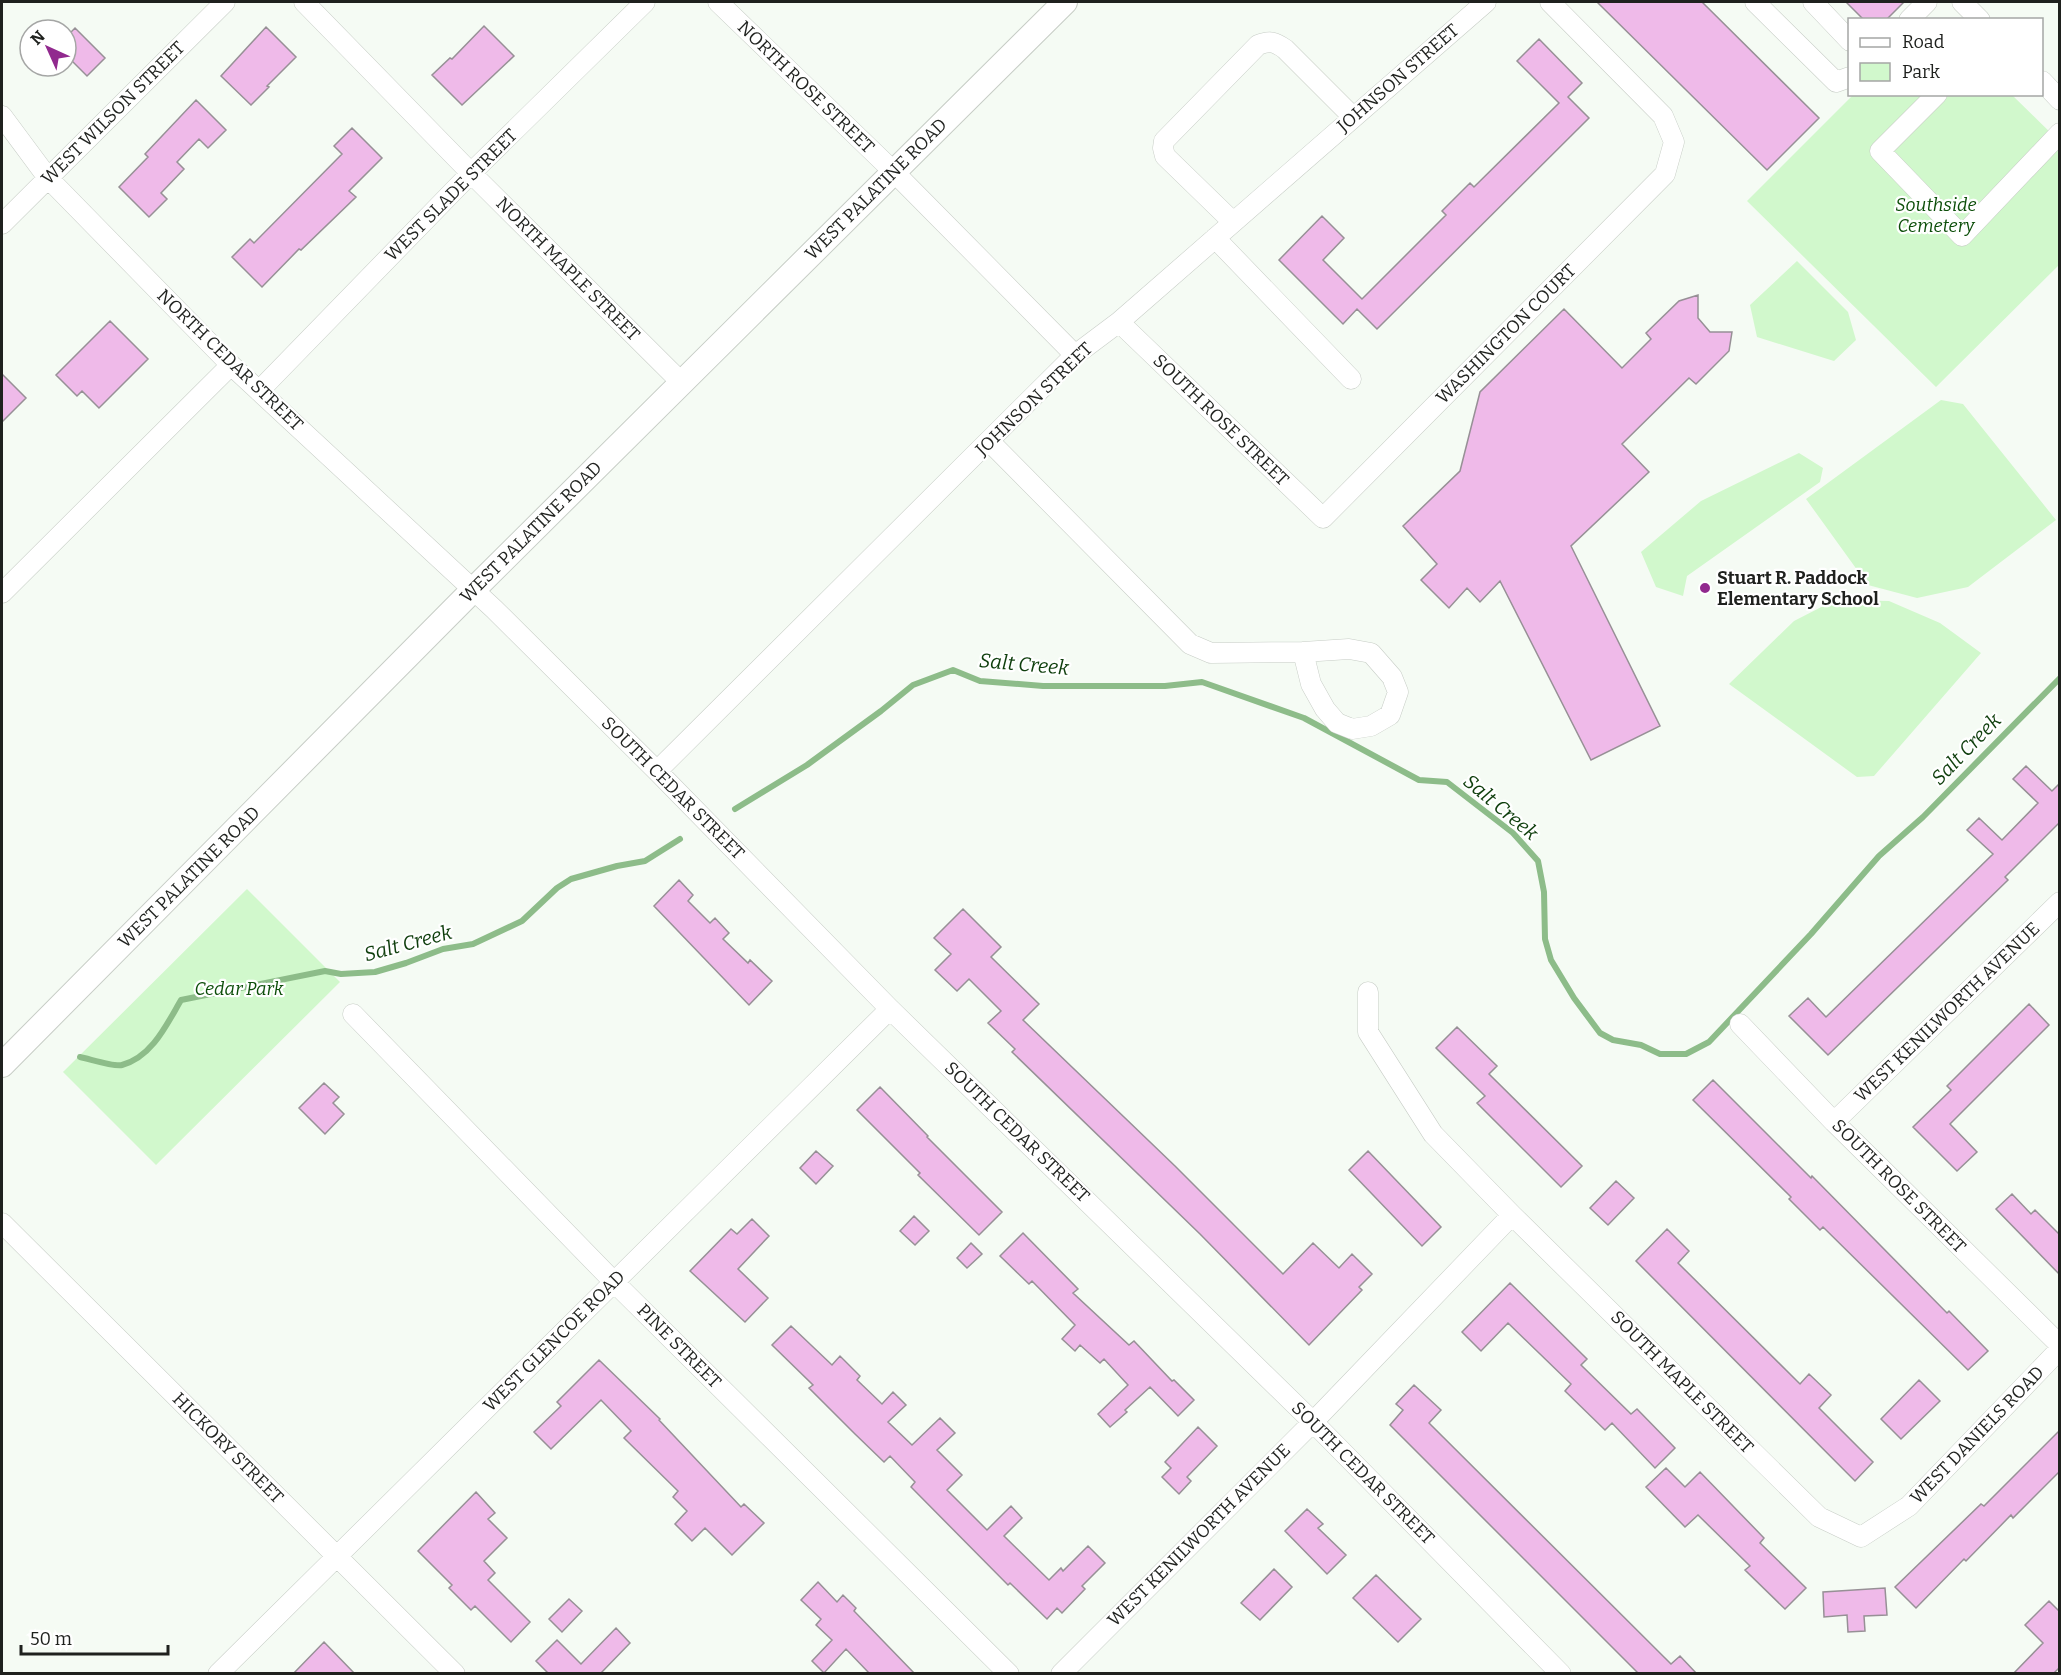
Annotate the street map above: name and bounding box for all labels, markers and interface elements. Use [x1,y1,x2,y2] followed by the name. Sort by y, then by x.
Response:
[733,16,879,158] street label: NORTH ROSE STREET
[18,18,78,78] north arrow
[1848,18,2043,96] legend
[1332,19,1464,137] street label: JOHNSON STREET
[1902,31,1945,53] text: Road
[37,37,189,189] street label: WEST WILSON STREET
[1902,61,1941,83] text: Park
[800,113,952,265] street label: WEST PALATINE ROAD
[380,124,522,266] street label: WEST SLADE STREET
[492,193,645,346] street label: NORTH MAPLE STREET
[1895,194,1977,237] park label: Southside Cemetery
[1431,259,1581,409] street label: WASHINGTON COURT
[152,285,308,436] street label: NORTH CEDAR STREET
[970,337,1097,461] street label: JOHNSON STREET
[1149,350,1294,491] street label: SOUTH ROSE STREET
[455,456,607,608] street label: WEST PALATINE ROAD
[1717,567,1879,610] place label: Stuart R. Paddock Elementary School
[1698,581,1712,595] marker: Stuart R. Paddock Elementary School
[978,648,1070,680] water label: Salt Creek
[1926,708,2006,790] water label: Salt Creek
[597,712,749,864] street label: SOUTH CEDAR STREET
[1459,769,1543,845] water label: Salt Creek
[113,801,265,953] street label: WEST PALATINE ROAD
[1850,917,2044,1107] street label: WEST KENILWORTH AVENUE
[361,920,455,966] water label: Salt Creek
[194,978,284,1000] park label: Cedar Park
[940,1057,1094,1207] street label: SOUTH CEDAR STREET
[1828,1115,1971,1258] street label: SOUTH ROSE STREET
[479,1266,629,1416] street label: WEST GLENCOE ROAD
[632,1299,726,1393] street label: PINE STREET
[1606,1306,1758,1458] street label: SOUTH MAPLE STREET
[1905,1361,2049,1509] street label: WEST DANIELS ROAD
[168,1388,288,1508] street label: HICKORY STREET
[1287,1397,1439,1549] street label: SOUTH CEDAR STREET
[1103,1439,1295,1631] street label: WEST KENILWORTH AVENUE
[21,1618,168,1656] scale bar
[30,1628,72,1650] text: 50 m

